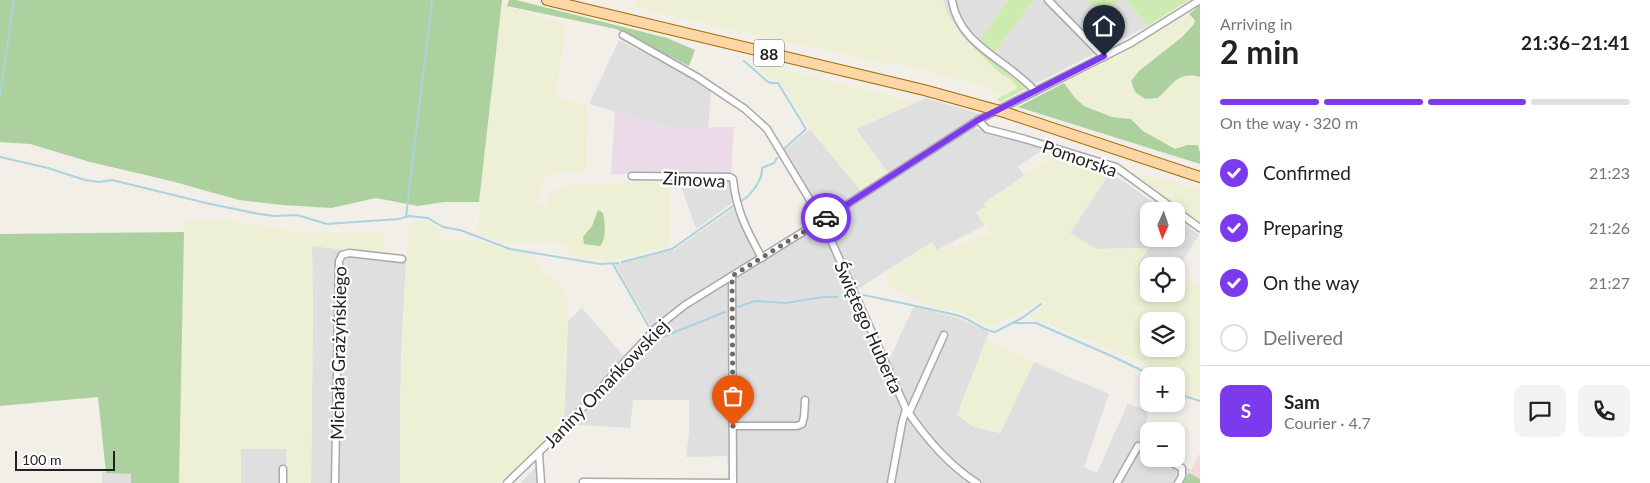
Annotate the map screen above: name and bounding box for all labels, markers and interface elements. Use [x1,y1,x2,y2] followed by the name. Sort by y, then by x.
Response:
[1083,5,1125,56] pin
[1090,12,1118,40] icon: home
[1220,14,1293,33] text: Arriving in
[1521,31,1630,54] text: 21:36–21:41
[1220,32,1299,71] text: 2 min
[754,40,784,66] road number: 88
[1220,113,1358,132] text: On the way · 320 m
[1040,135,1120,181] street label: Pomorska
[1220,159,1248,187] icon: check
[1263,161,1351,184] text: Confirmed
[1589,163,1630,182] text: 21:23
[662,166,726,192] street label: Zimowa
[801,193,851,243] courier
[1140,202,1185,248] north arrow
[1140,202,1185,467] map controls
[812,204,840,232] icon: car
[1220,214,1248,242] icon: check
[1263,216,1343,239] text: Preparing
[1589,218,1630,237] text: 21:26
[830,257,908,397] street label: Świętego Huberta
[1140,257,1185,302] button: locate
[325,266,351,440] street label: Michała Grażyńskiego
[1220,269,1248,297] icon: check
[1263,271,1359,294] text: On the way
[1589,273,1630,292] text: 21:27
[1140,312,1185,357] button: layers
[539,314,673,452] street label: Janiny Omańkowskiej
[1263,326,1343,349] text: Delivered
[1140,367,1185,412] button: +
[712,375,754,426] pin
[719,382,747,410] icon: bag
[1514,385,1566,437] button: chat
[1578,385,1630,437] button: phone
[1284,390,1320,413] text: Sam
[1241,399,1251,422] text: S
[1284,413,1371,432] text: Courier · 4.7
[1140,422,1185,467] button: −
[15,448,115,471] scale bar
[22,451,61,468] text: 100 m

